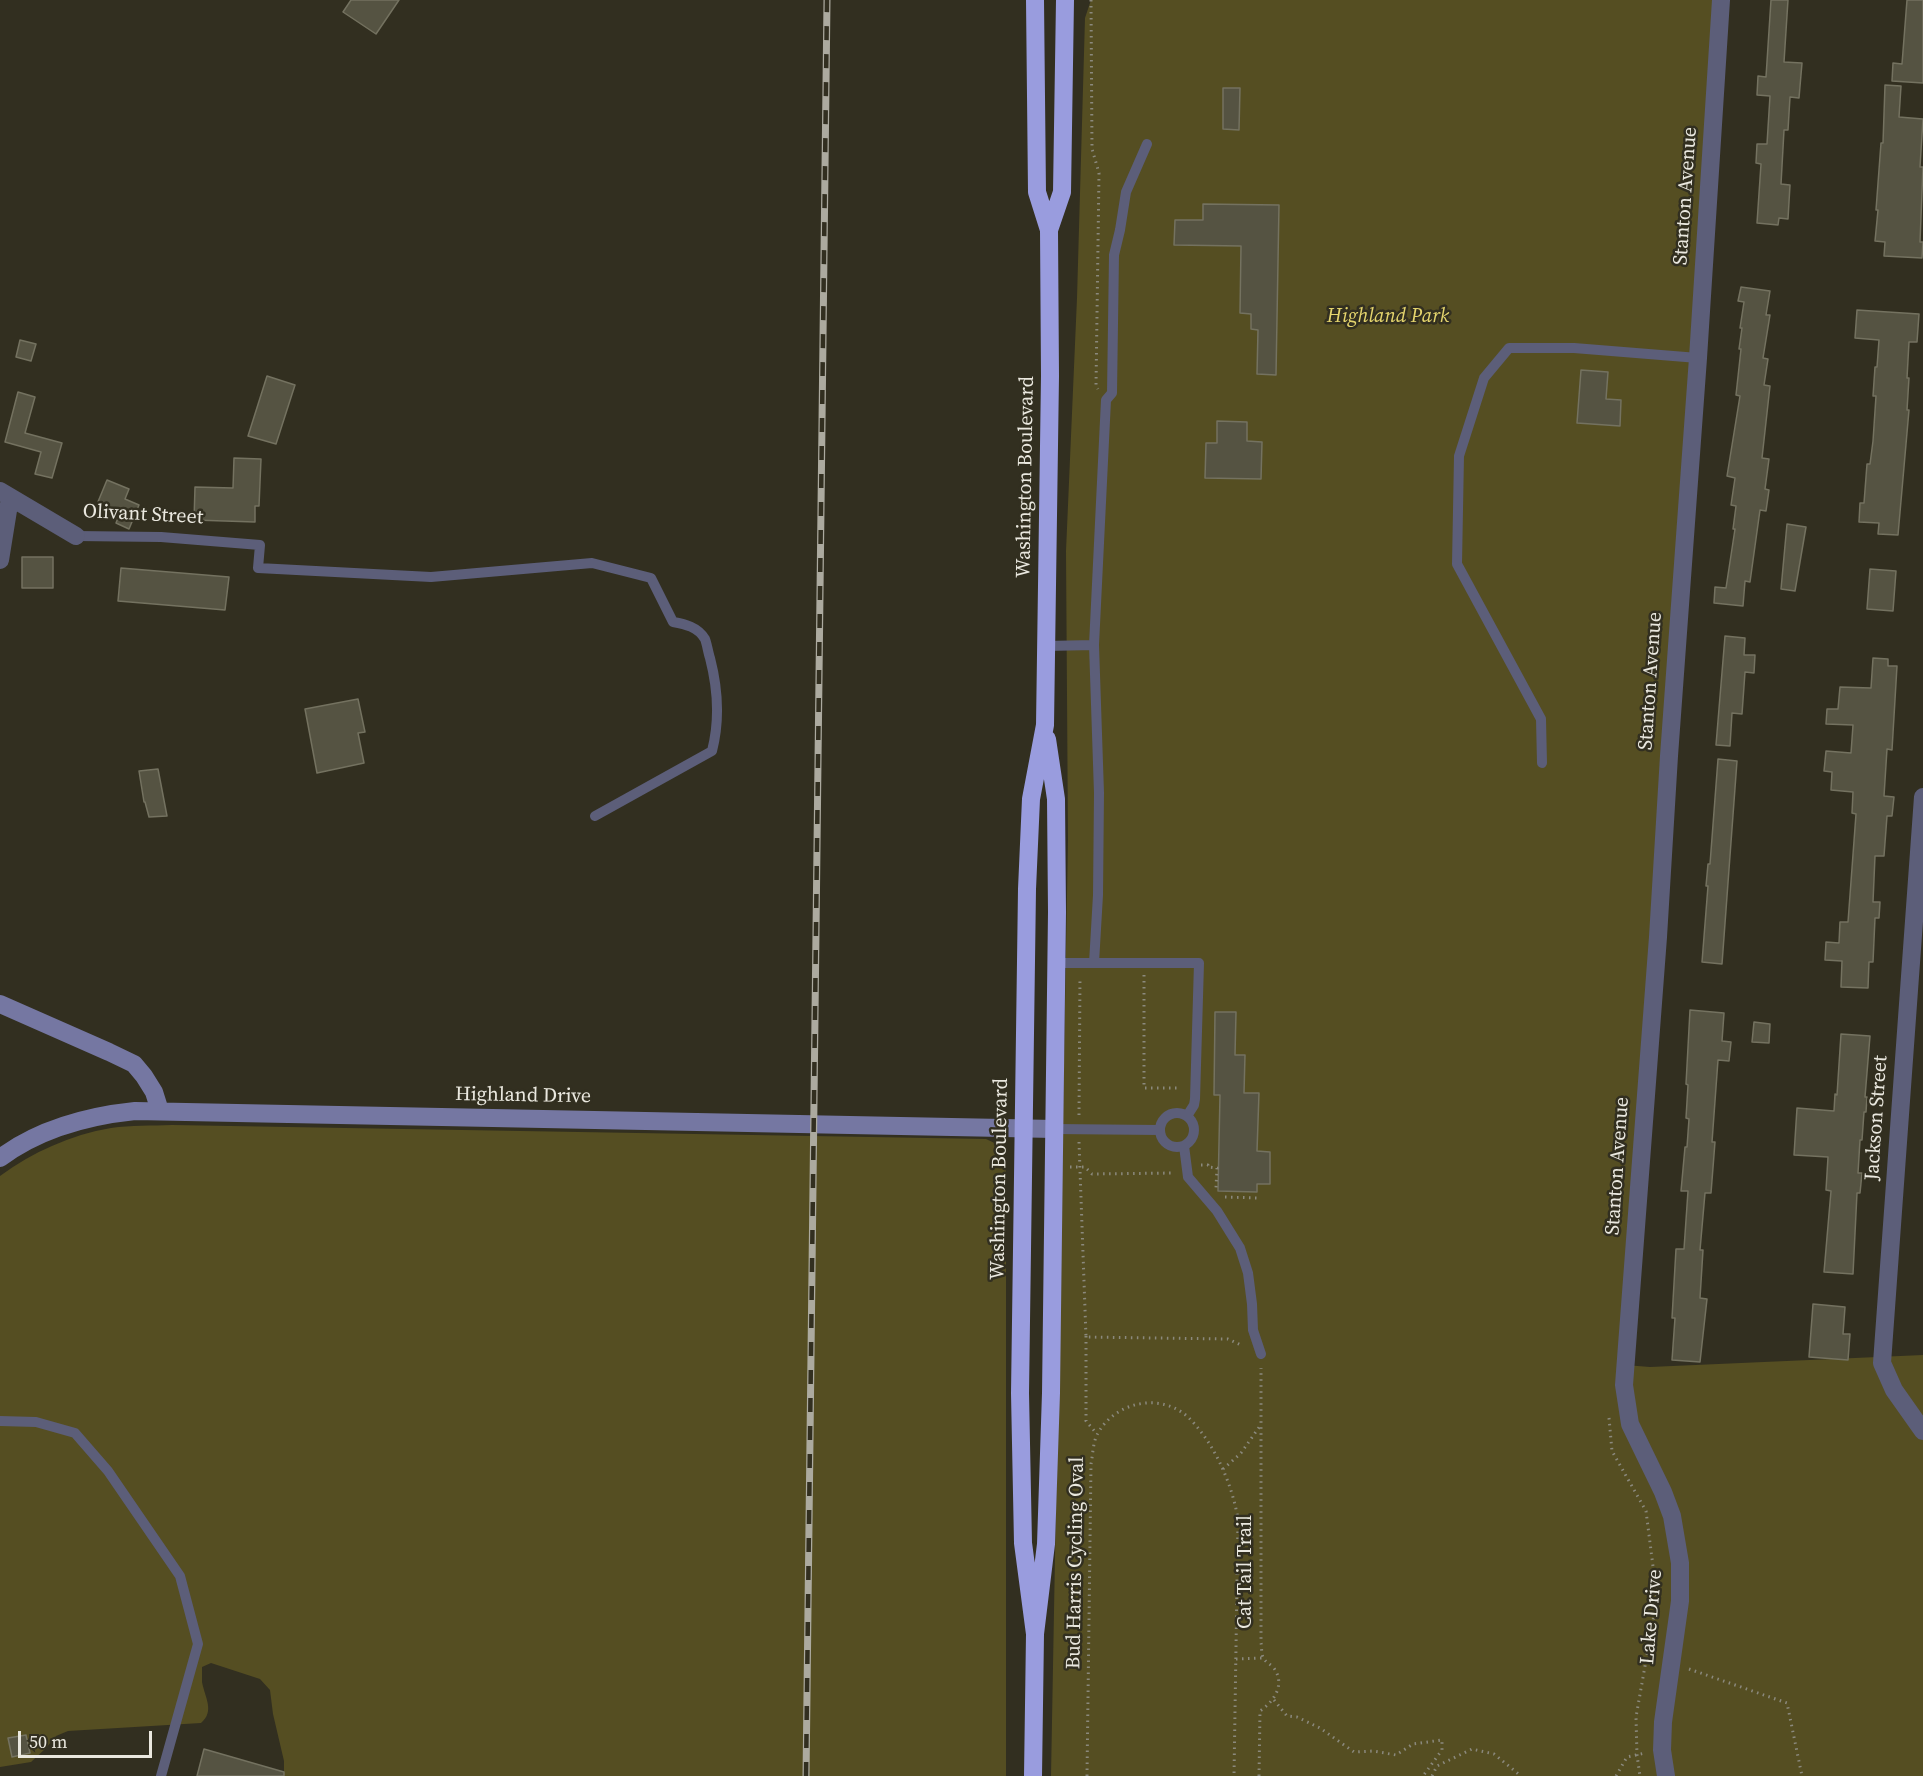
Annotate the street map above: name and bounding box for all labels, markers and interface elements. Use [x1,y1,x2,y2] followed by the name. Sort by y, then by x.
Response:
[1669,126,1703,266] street label: Stanton Avenue
[1327,305,1449,329] park label: Highland Park
[1012,376,1040,578] street label: Washington Boulevard
[82,500,204,530] street label: Olivant Street
[1634,611,1668,751] street label: Stanton Avenue
[1861,1055,1893,1181] street label: Jackson Street
[986,1078,1014,1280] street label: Washington Boulevard
[455,1083,591,1109] street label: Highland Drive
[1601,1096,1635,1236] street label: Stanton Avenue
[1062,1457,1090,1669] street label: Bud Harris Cycling Oval
[1234,1515,1258,1629] street label: Cat Tail Trail
[1636,1568,1668,1666] street label: Lake Drive
[21,1719,154,1757] scale bar
[29,1729,67,1754] text: 50 m

